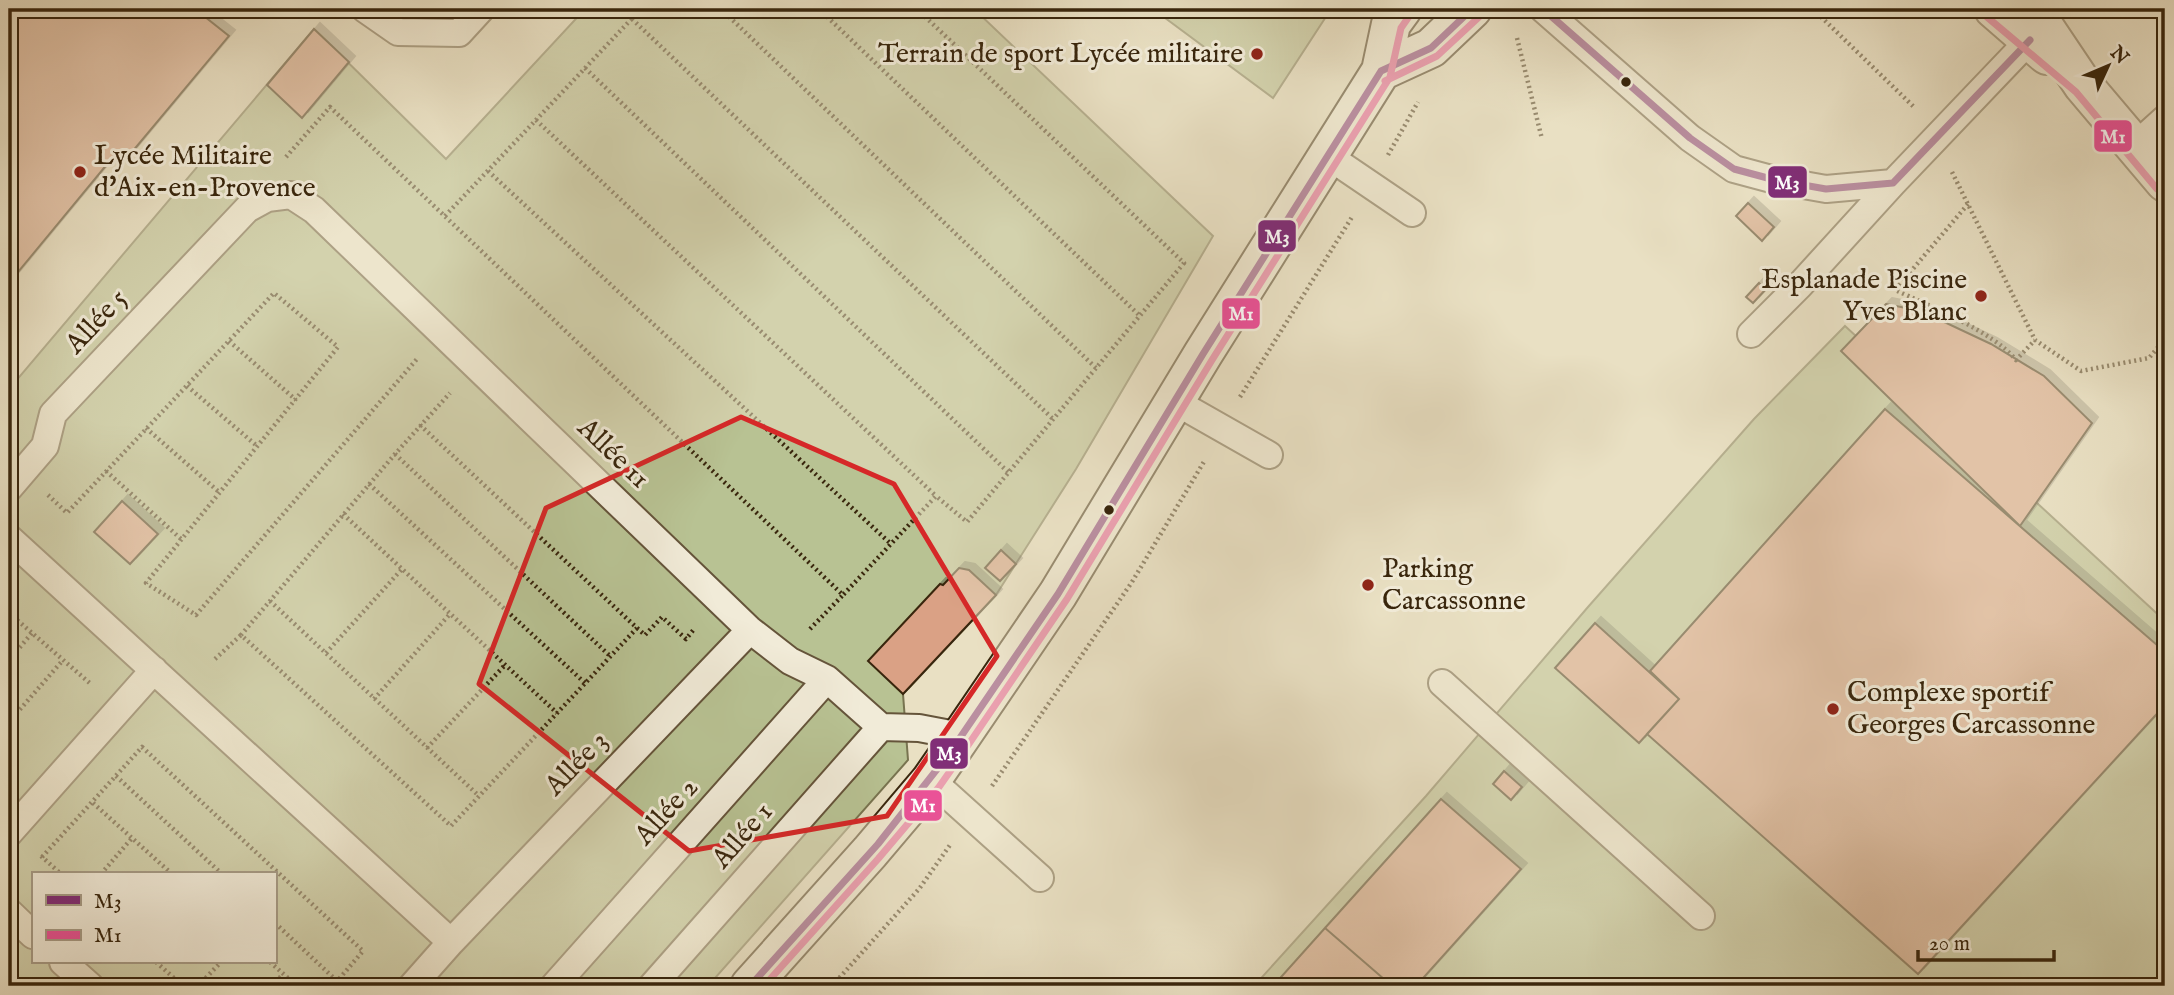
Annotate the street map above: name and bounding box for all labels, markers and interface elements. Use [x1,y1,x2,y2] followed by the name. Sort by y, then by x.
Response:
[2072,32,2142,102] north arrow
[878,37,1243,72] place label: Terrain de sport Lycée militaire
[2104,41,2134,70] text: N
[1249,46,1265,62] marker: Terrain de sport Lycée militaire
[1619,75,1633,89] unlabelled marker
[2093,119,2133,153] line badge: M1
[2101,126,2125,150] text: M1
[94,139,316,206] place label: Lycée Militaire d'Aix-en-Provence
[72,164,88,180] marker: Lycée Militaire d'Aix-en-Provence
[1767,165,1808,199] line badge: M3
[1775,172,1799,196] text: M3
[1257,219,1297,253] line badge: M3
[1265,226,1289,250] text: M3
[1761,263,1967,330] place label: Esplanade Piscine Yves Blanc
[58,282,136,362] street label: Allée 5
[1973,288,1989,304] marker: Esplanade Piscine Yves Blanc
[1221,297,1261,330] line badge: M1
[1229,303,1253,327] text: M1
[569,411,656,497] street label: Allée 11
[1102,503,1116,517] unlabelled marker
[1382,552,1526,619] place label: Parking Carcassonne
[1360,577,1376,593] marker: Parking Carcassonne
[1847,676,2095,743] place label: Complexe sportif Georges Carcassonne
[1825,701,1841,717] marker: Complexe sportif Georges Carcassonne
[537,724,616,804] street label: Allée 3
[929,737,969,770] line badge: M3
[937,743,961,767] text: M3
[627,771,706,854] street label: Allée 2
[903,789,943,822] line badge: M1
[911,795,935,819] text: M1
[704,796,781,877] street label: Allée 1
[32,872,276,964] legend
[94,889,122,916] text: M3
[1918,918,2055,962] scale bar
[94,923,122,950] text: M1
[1929,931,1970,958] text: 20 m

